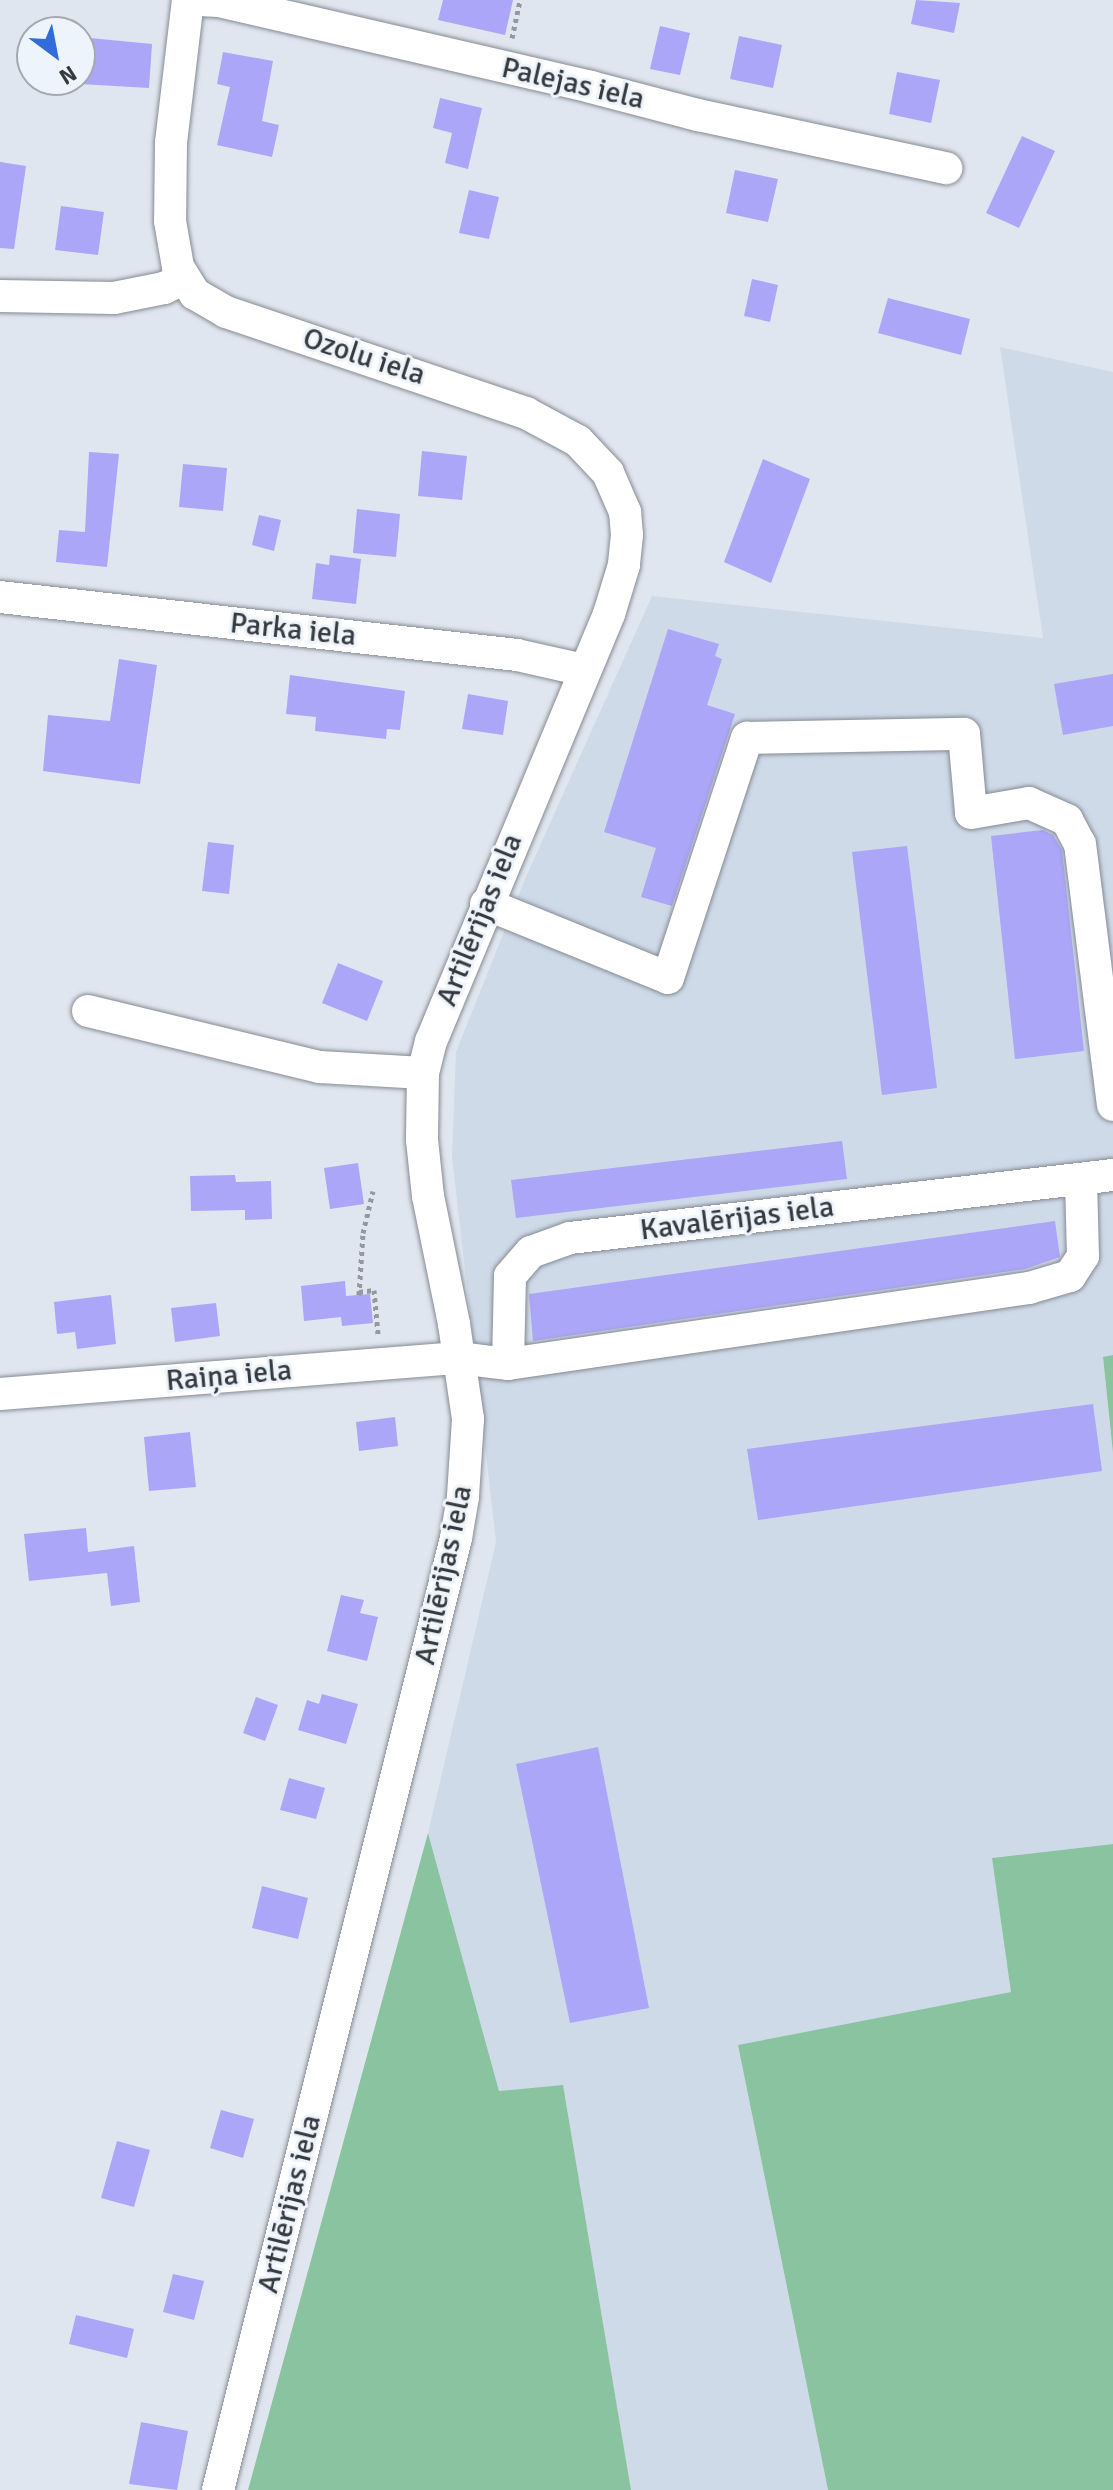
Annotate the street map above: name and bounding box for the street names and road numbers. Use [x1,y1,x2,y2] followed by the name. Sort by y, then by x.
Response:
[498,50,648,118] street label: Palejas iela
[298,320,430,394] street label: Ozolu iela
[228,605,358,655] street label: Parka iela
[429,829,531,1011] street label: Artilērijas iela
[638,1189,836,1249] street label: Kavalērijas iela
[164,1353,294,1399] street label: Raiņa iela
[407,1482,481,1668] street label: Artilērijas iela
[250,2111,330,2297] street label: Artilērijas iela

